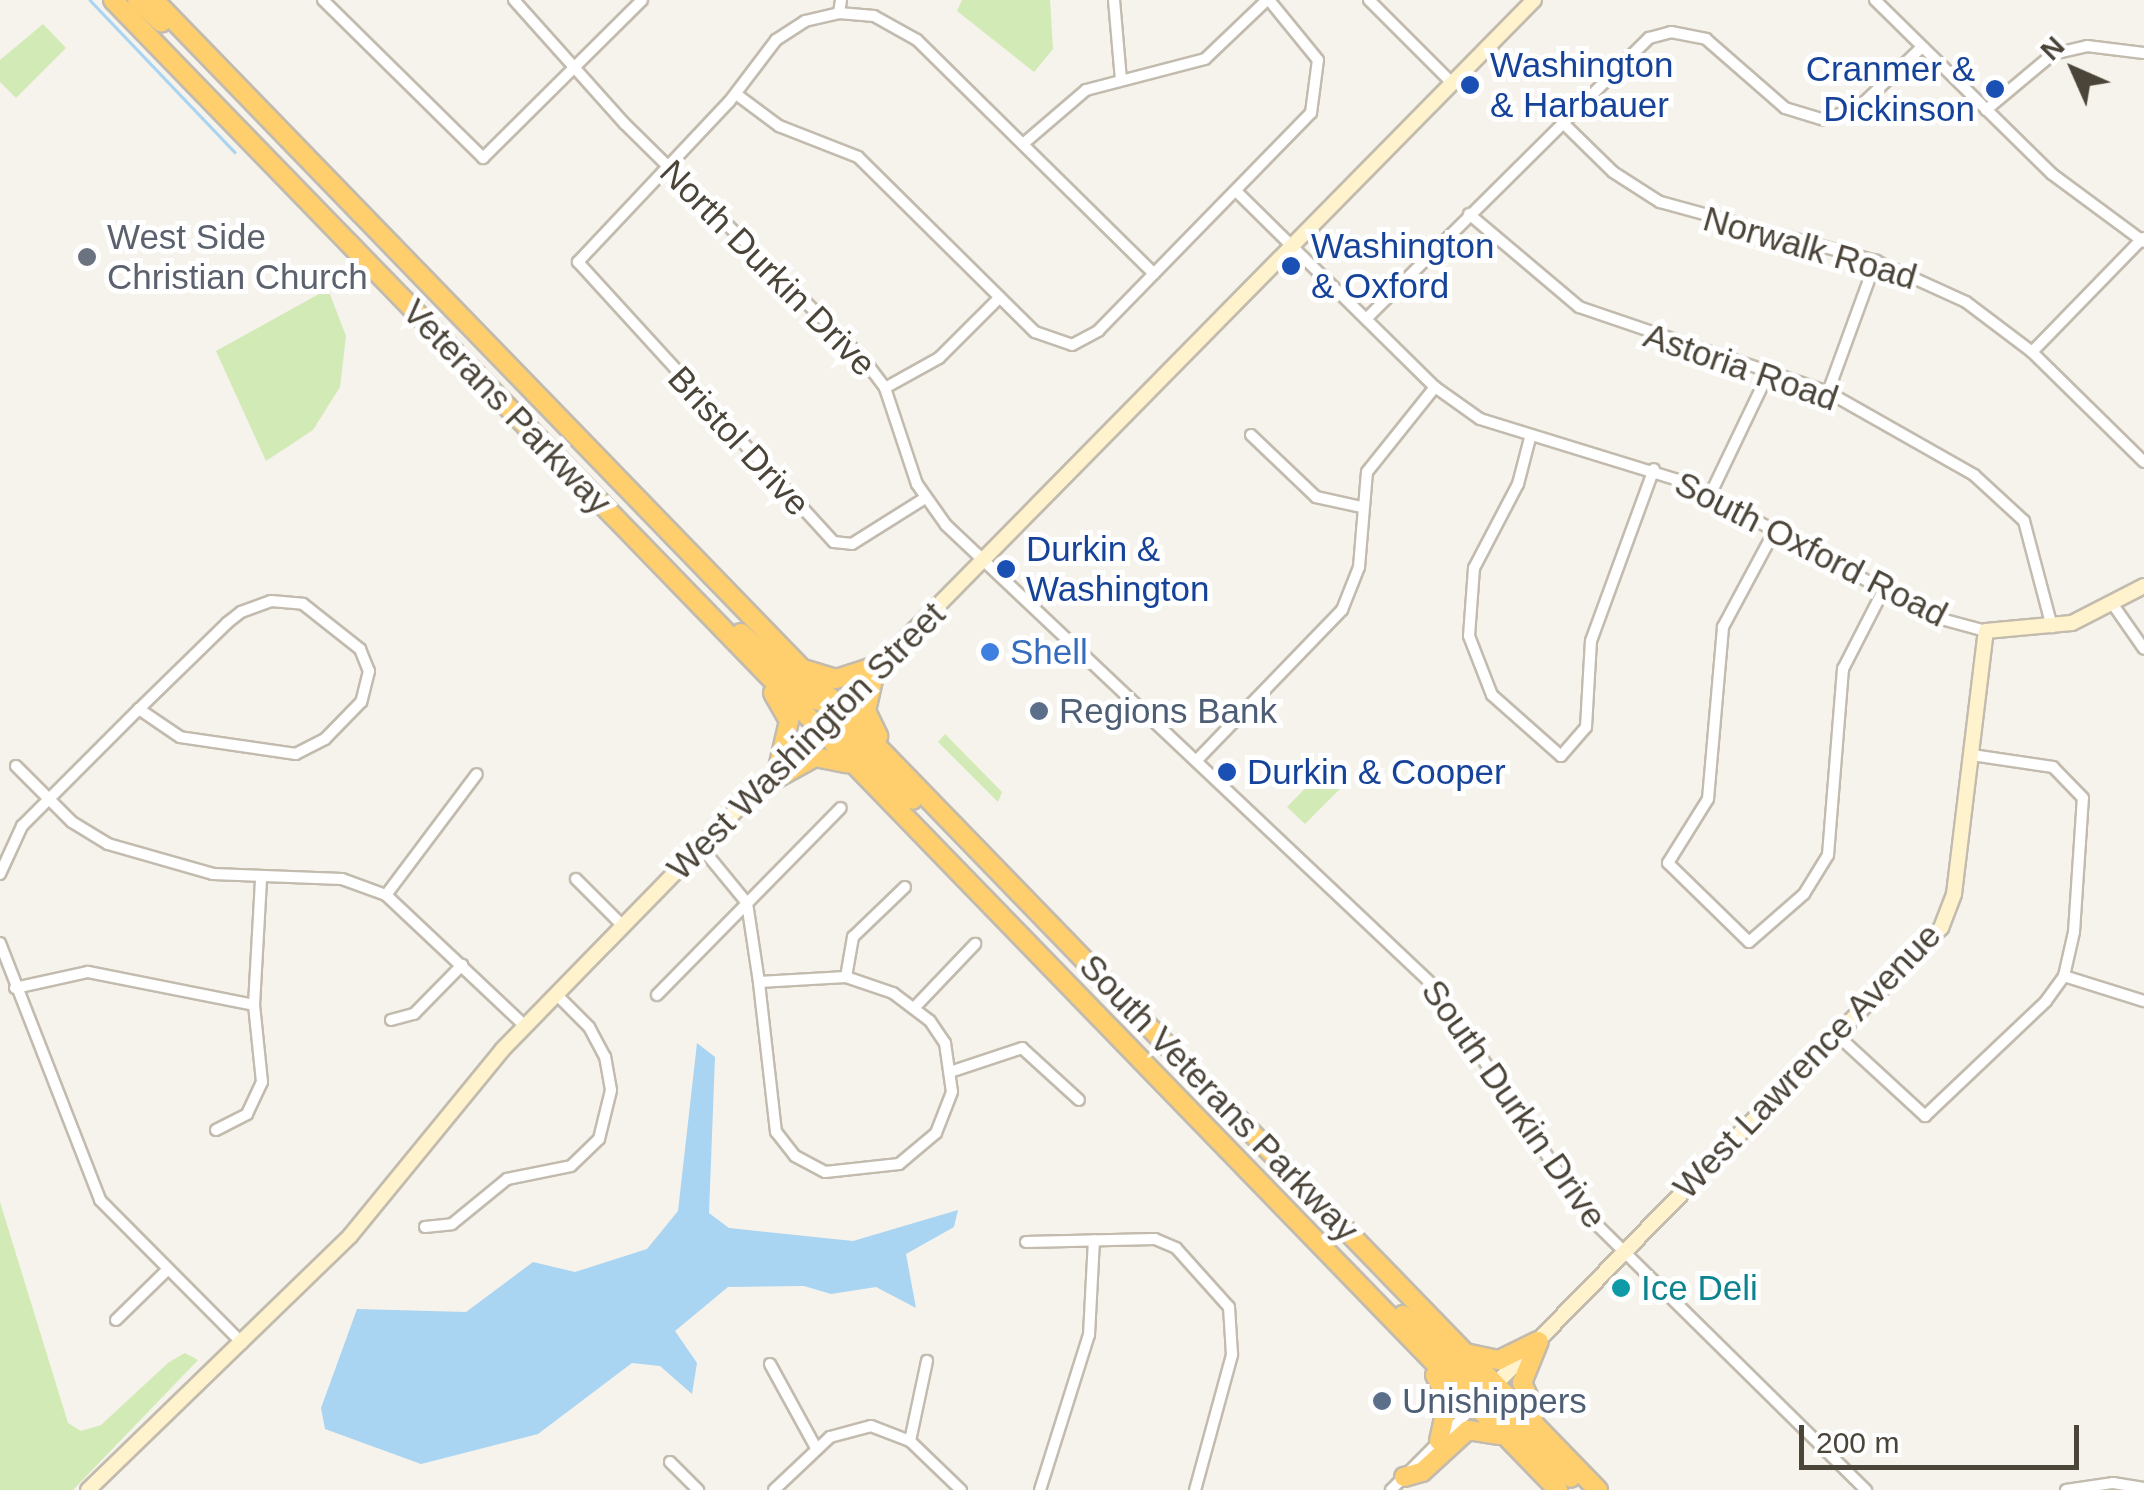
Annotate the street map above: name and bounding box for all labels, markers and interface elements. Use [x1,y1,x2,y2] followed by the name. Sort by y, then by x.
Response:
[2024,20,2124,120] north arrow
[2034,30,2071,67] text: N
[1490,44,1674,126] place label: Washington & Harbauer
[1806,48,1975,130] place label: Cranmer & Dickinson
[1459,74,1481,96] marker: Washington & Harbauer
[1984,78,2006,100] marker: Cranmer & Dickinson
[651,151,885,385] street label: North Durkin Drive
[1699,198,1921,298] street label: Norwalk Road
[107,216,368,298] place label: West Side Christian Church
[1311,225,1495,307] place label: Washington & Oxford
[76,246,98,268] marker: West Side Christian Church
[1280,255,1302,277] marker: Washington & Oxford
[394,291,620,523] street label: Veterans Parkway
[1639,314,1843,420] street label: Astoria Road
[659,358,819,524] street label: Bristol Drive
[1668,462,1954,636] street label: South Oxford Road
[1026,528,1210,610] place label: Durkin & Washington
[995,558,1017,580] marker: Durkin & Washington
[658,593,954,889] street label: West Washington Street
[1010,631,1088,673] place label: Shell
[979,641,1001,663] marker: Shell
[1059,690,1277,732] place label: Regions Bank
[1028,700,1050,722] marker: Regions Bank
[1247,751,1506,793] place label: Durkin & Cooper
[1216,761,1238,783] marker: Durkin & Cooper
[1664,914,1950,1208] street label: West Lawrence Avenue
[1071,946,1367,1250] street label: South Veterans Parkway
[1413,972,1615,1236] street label: South Durkin Drive
[1641,1267,1758,1309] place label: Ice Deli
[1610,1277,1632,1299] marker: Ice Deli
[1402,1380,1587,1422] place label: Unishippers
[1371,1390,1393,1412] marker: Unishippers
[1804,1405,2084,1467] scale bar
[1816,1426,1899,1459] text: 200 m

